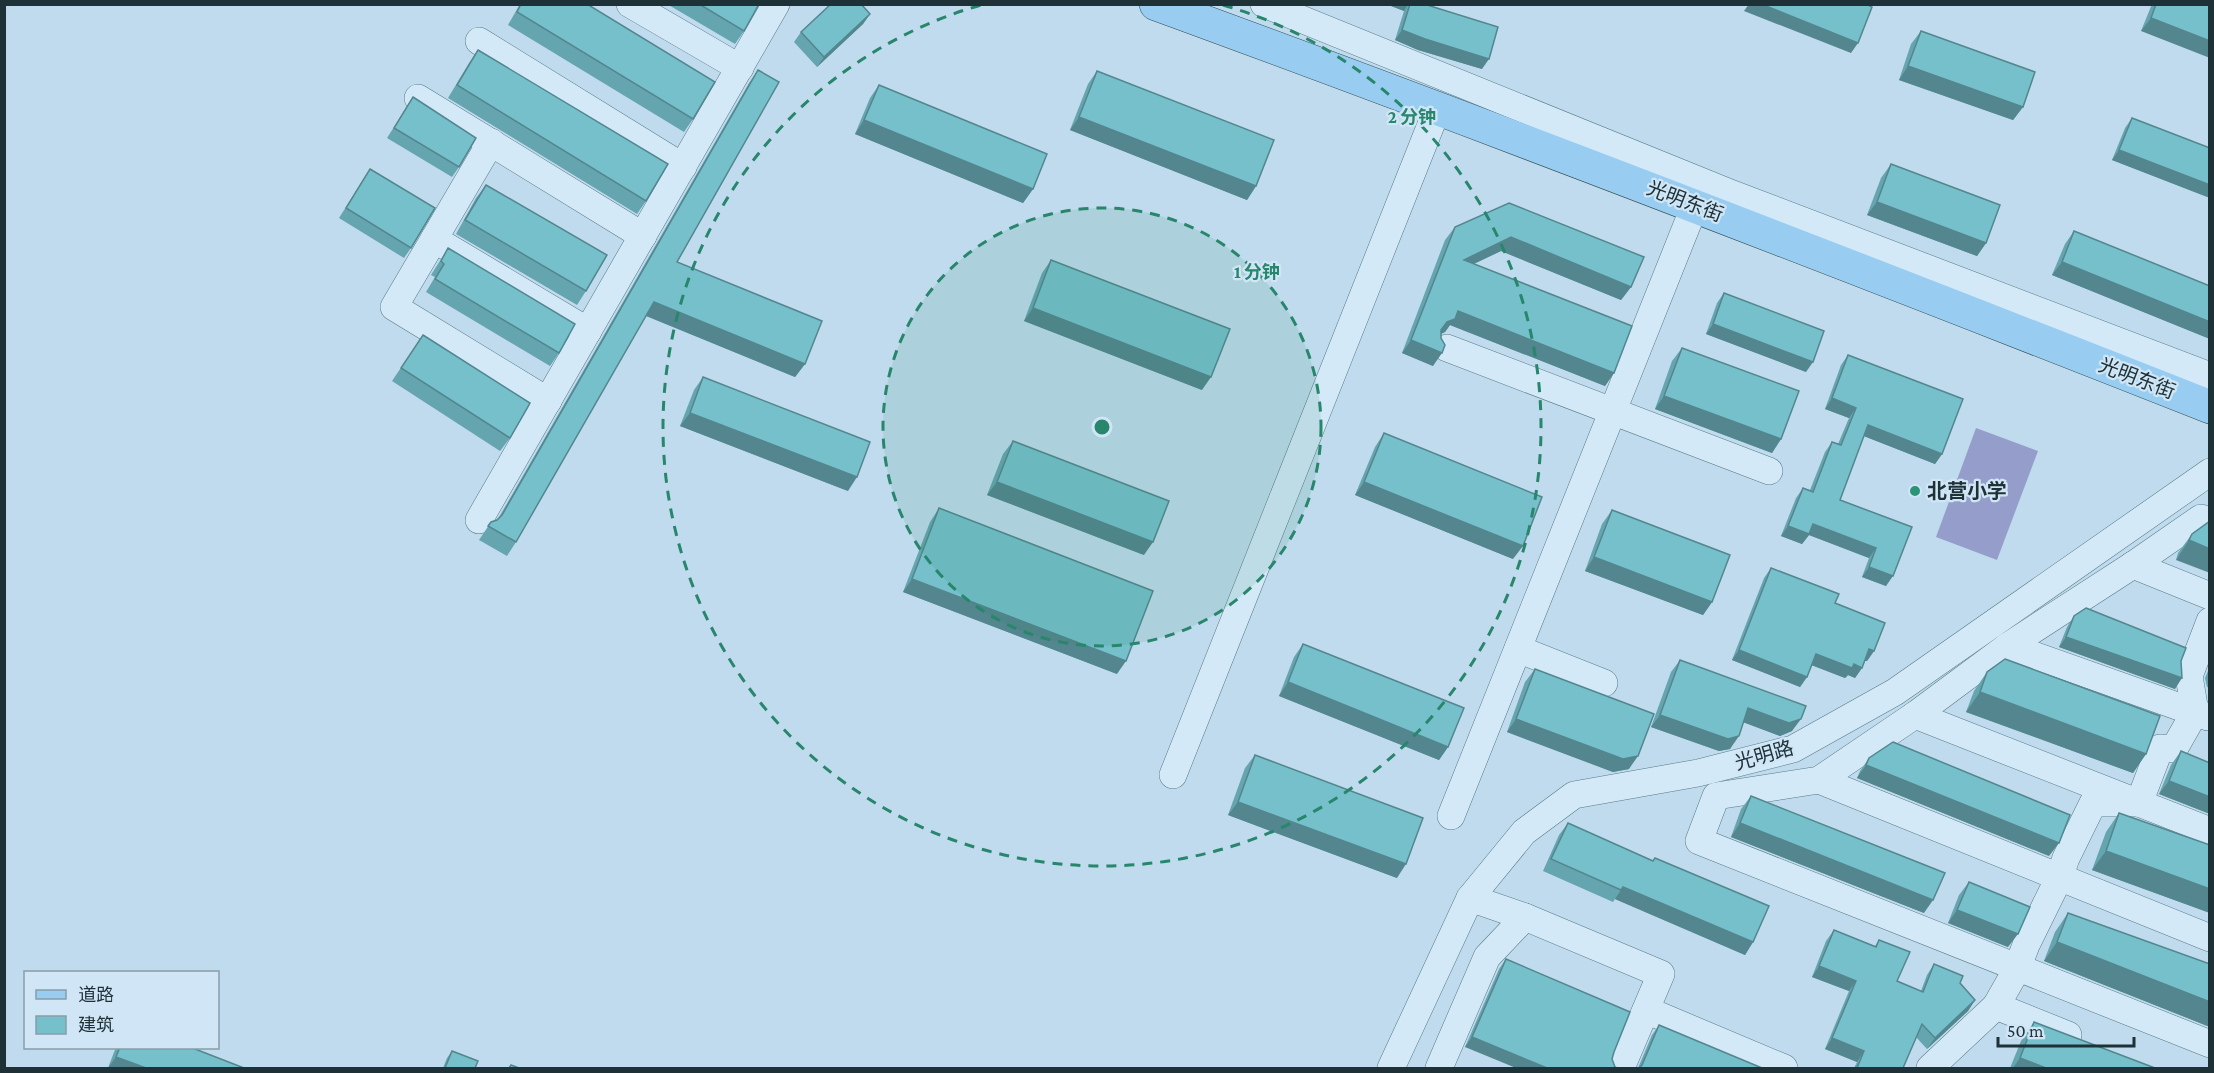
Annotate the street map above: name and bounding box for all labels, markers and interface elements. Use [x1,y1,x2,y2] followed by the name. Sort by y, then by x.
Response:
[1388,107,1436,127] text: 2 分钟
[1644,176,1726,226] street label: 光明东街
[1234,262,1280,282] text: 1 分钟
[2096,353,2178,403] street label: 光明东街
[1092,417,1112,437] centre of rings
[1927,480,2007,502] place label: 北营小学
[1908,484,1922,498] marker: 北营小学
[1732,736,1796,774] street label: 光明路
[24,971,219,1049] legend
[78,985,114,1005] text: 道路
[1998,1010,2134,1048] scale bar
[78,1015,114,1035] text: 建筑
[2007,1021,2044,1041] text: 50 m

